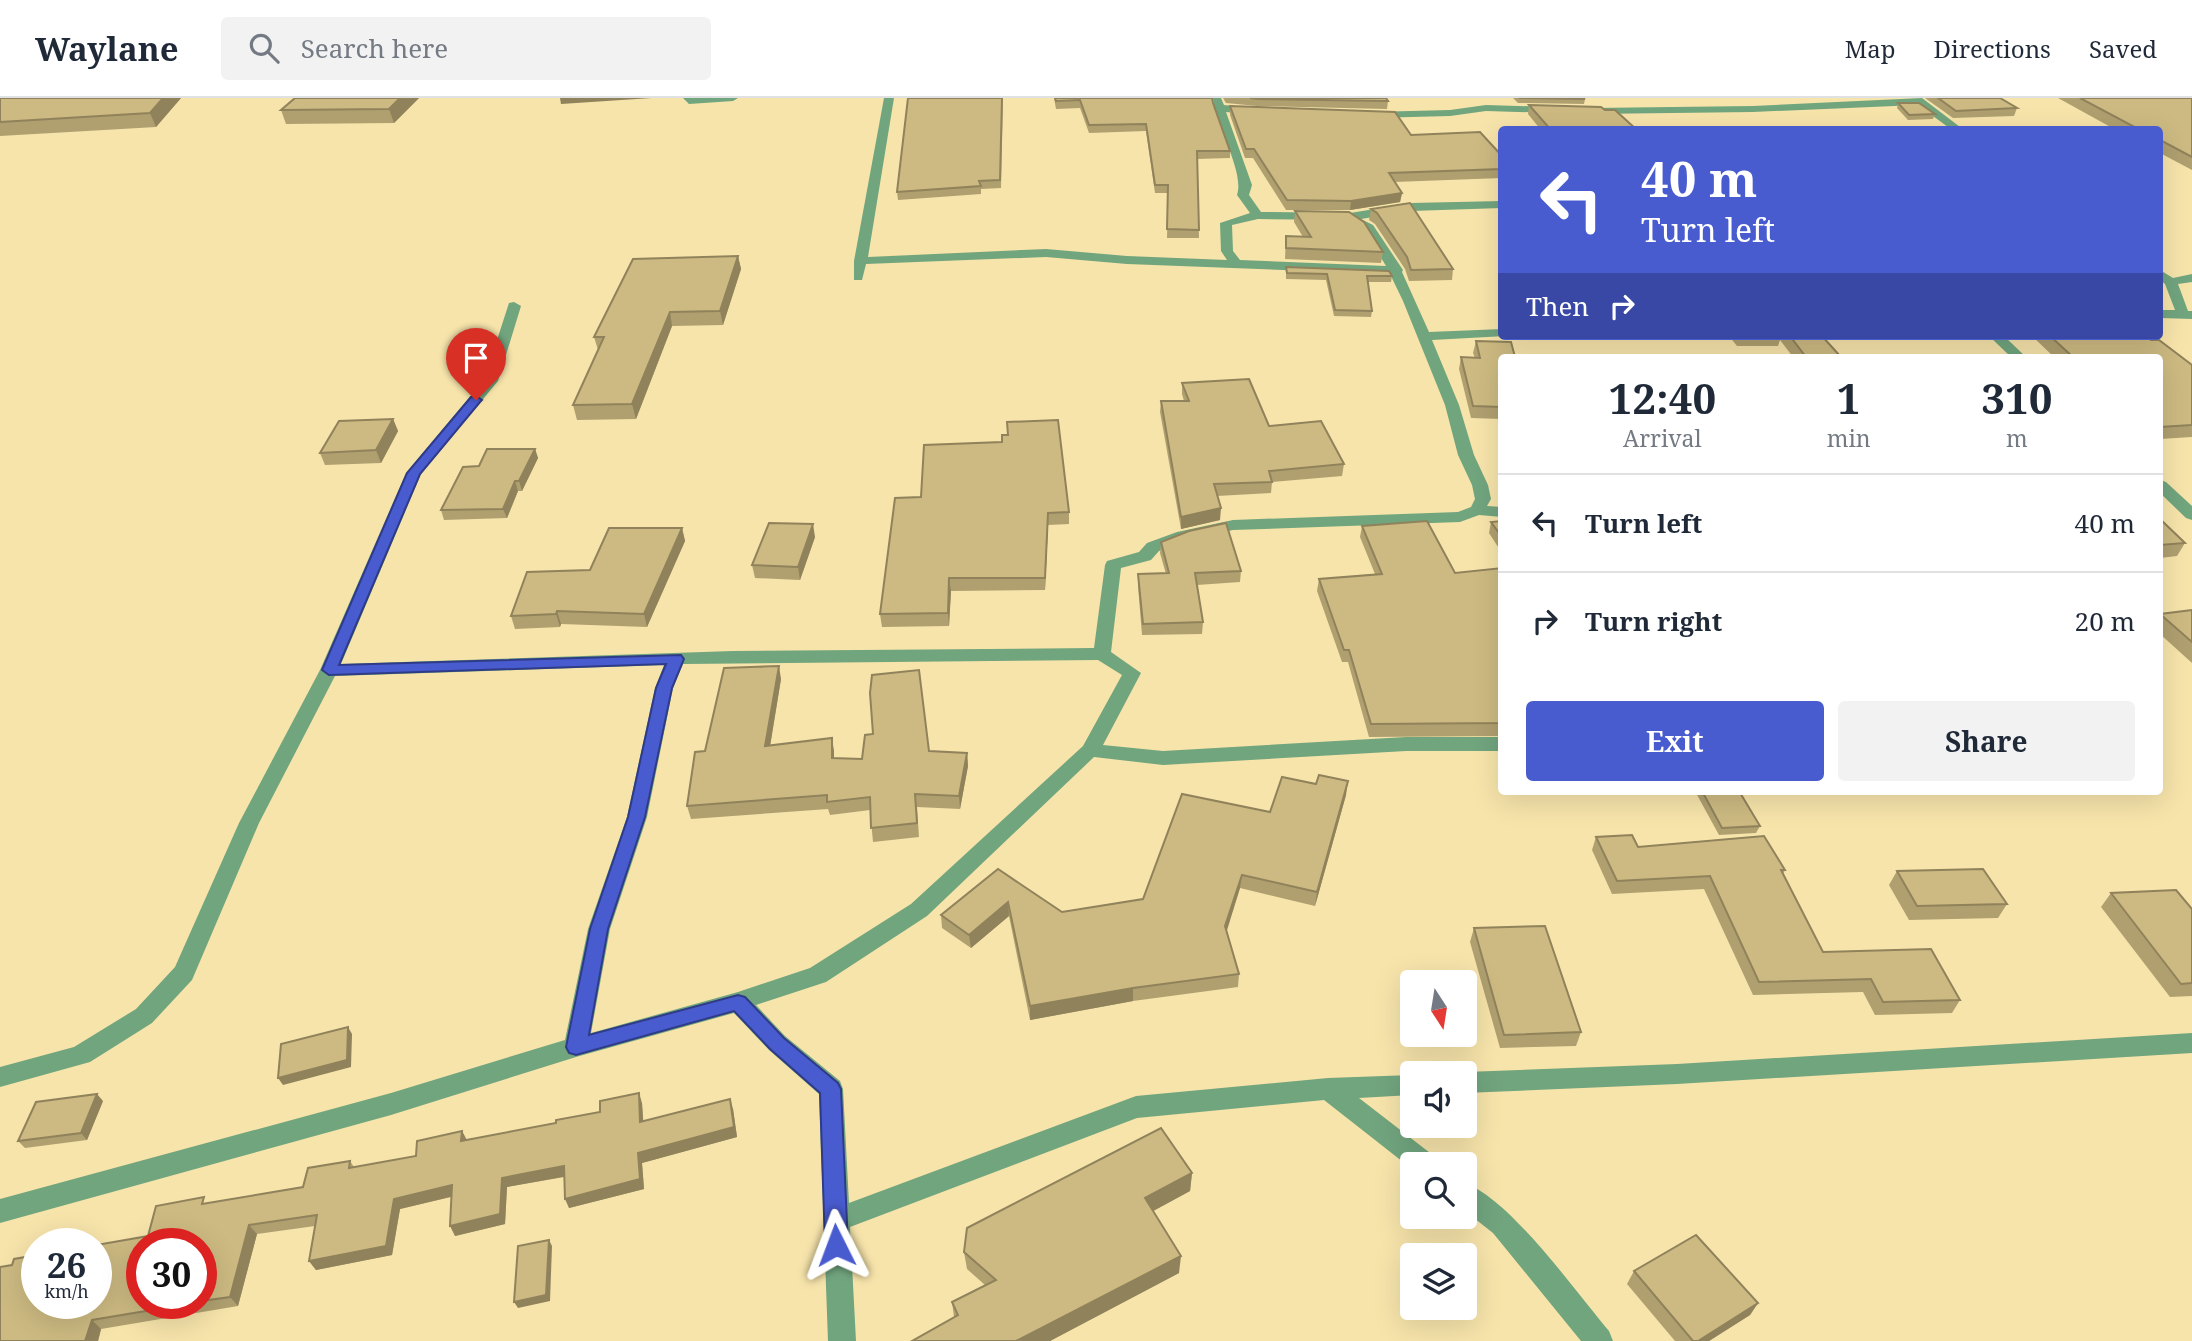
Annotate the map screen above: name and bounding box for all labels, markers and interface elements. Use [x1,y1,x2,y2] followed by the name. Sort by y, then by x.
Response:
[221,17,711,80] search box
[35,26,179,71] text: Waylane
[245,29,283,67] icon: search
[301,30,448,66] text: Search here
[1845,32,1896,65] text: Map
[1934,32,2051,65] text: Directions
[2089,32,2157,65] text: Saved
[1641,145,1757,211] text: 40 m
[1526,154,1617,245] icon: left
[1641,208,1775,251] text: Turn left
[1603,287,1641,325] icon: right
[1526,288,1589,324] text: Then
[446,328,506,400] pin
[457,339,495,377] icon: arrive
[1609,369,1716,426] text: 12:40
[1837,369,1861,426] text: 1
[1981,369,2052,426] text: 310
[1623,422,1702,454] text: Arrival
[1827,422,1871,454] text: min
[2006,422,2028,454] text: m
[1526,504,1564,542] icon: left
[1585,505,1702,541] text: Turn left
[2075,505,2135,541] text: 40 m
[1526,602,1564,640] icon: right
[1585,603,1722,639] text: Turn right
[2075,603,2135,639] text: 20 m
[1526,701,1824,781] button: Exit
[1838,701,2135,781] button: Share
[1400,970,1477,1046] north arrow
[1400,970,1477,1320] map controls
[1400,1061,1477,1138] button: sound
[1400,1152,1477,1229] button: search
[799,1208,873,1282] position arrow
[126,1228,217,1319] speed limit sign: 30
[47,1241,86,1288] text: 26
[1400,1243,1477,1320] button: layers
[44,1279,89,1303] text: km/h

